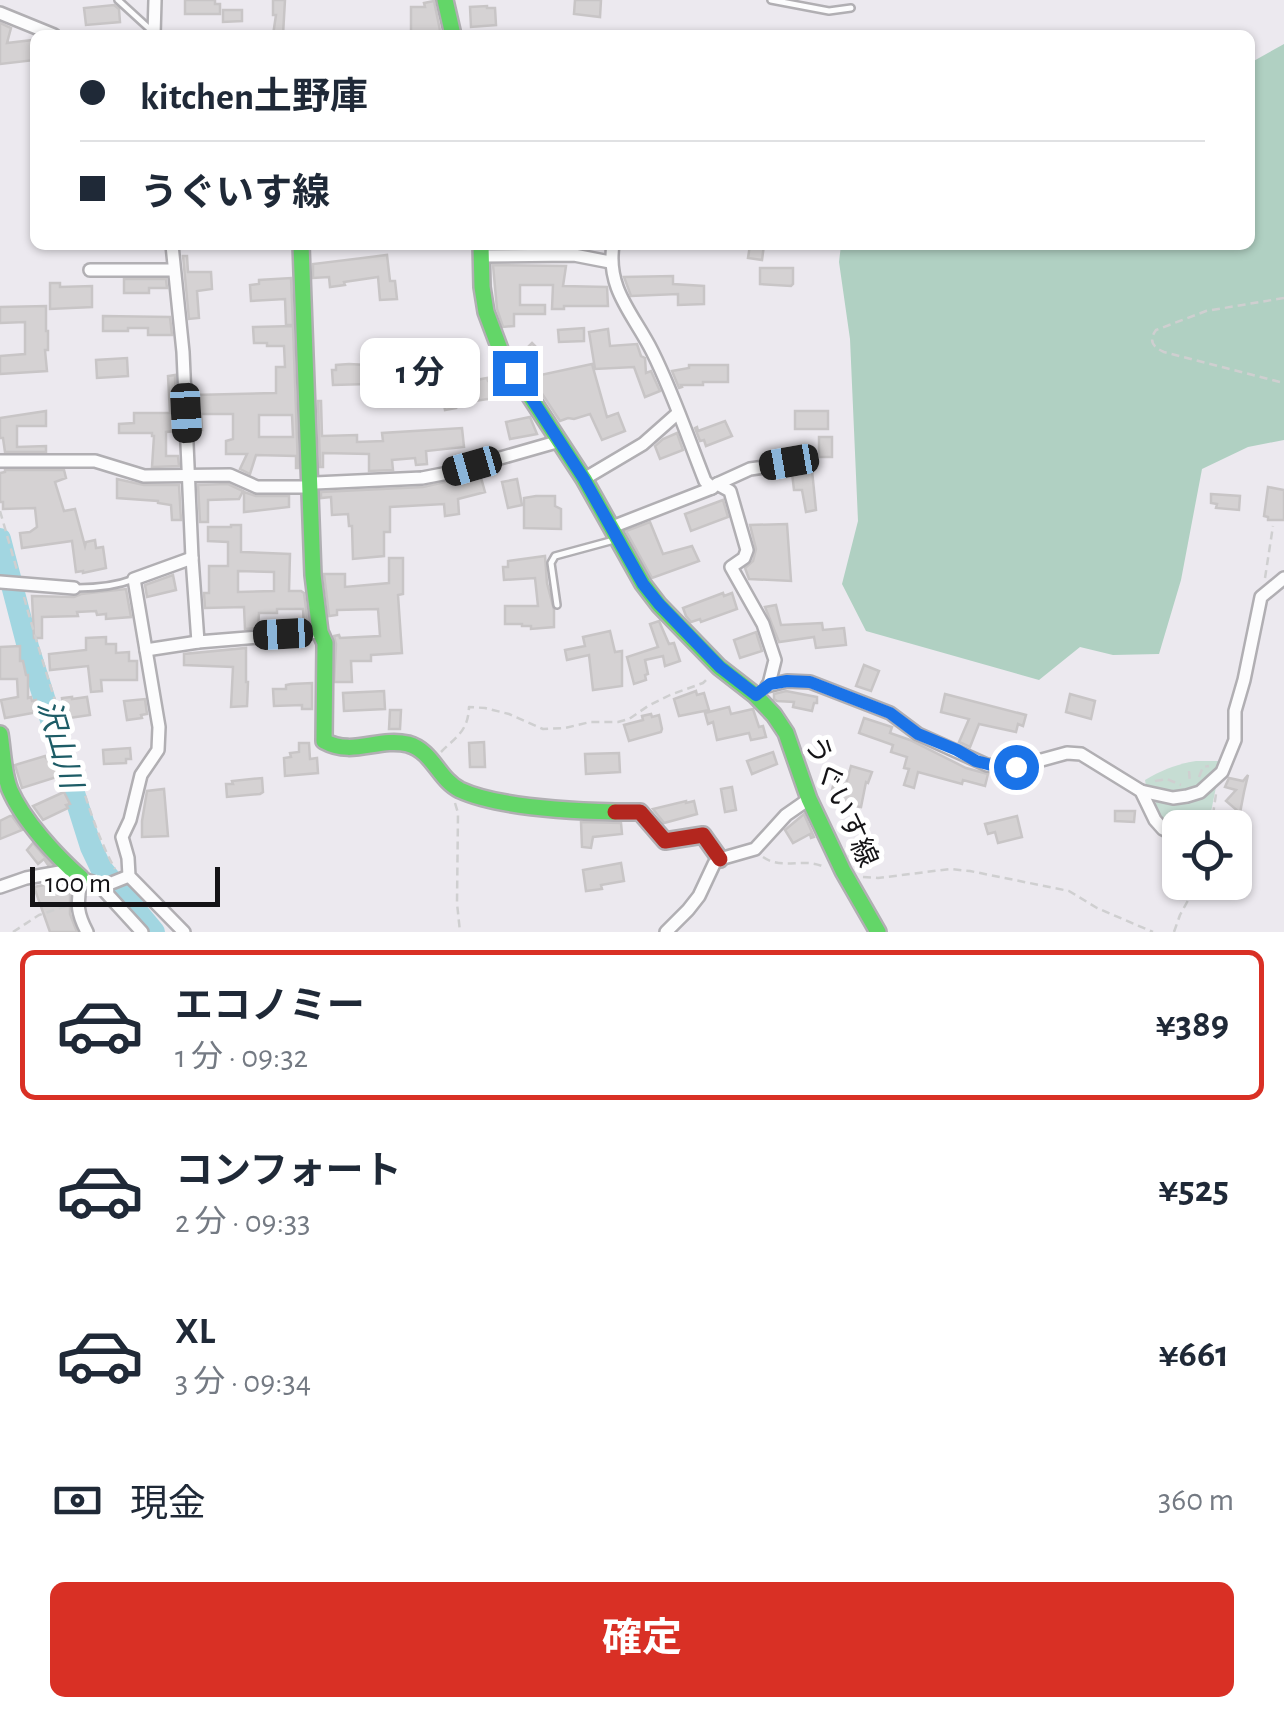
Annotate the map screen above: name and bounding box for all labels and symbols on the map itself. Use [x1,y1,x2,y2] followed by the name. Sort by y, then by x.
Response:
[360,338,480,408] callout: 1 分
[493,351,538,396] route end
[169,382,203,444] car
[757,442,821,482] car
[439,443,505,489] car
[252,617,314,651] car
[32,697,88,795] water label: 沢山川
[799,731,883,871] street label: うぐいす線
[994,745,1039,790] route start
[30,862,220,906] scale bar

